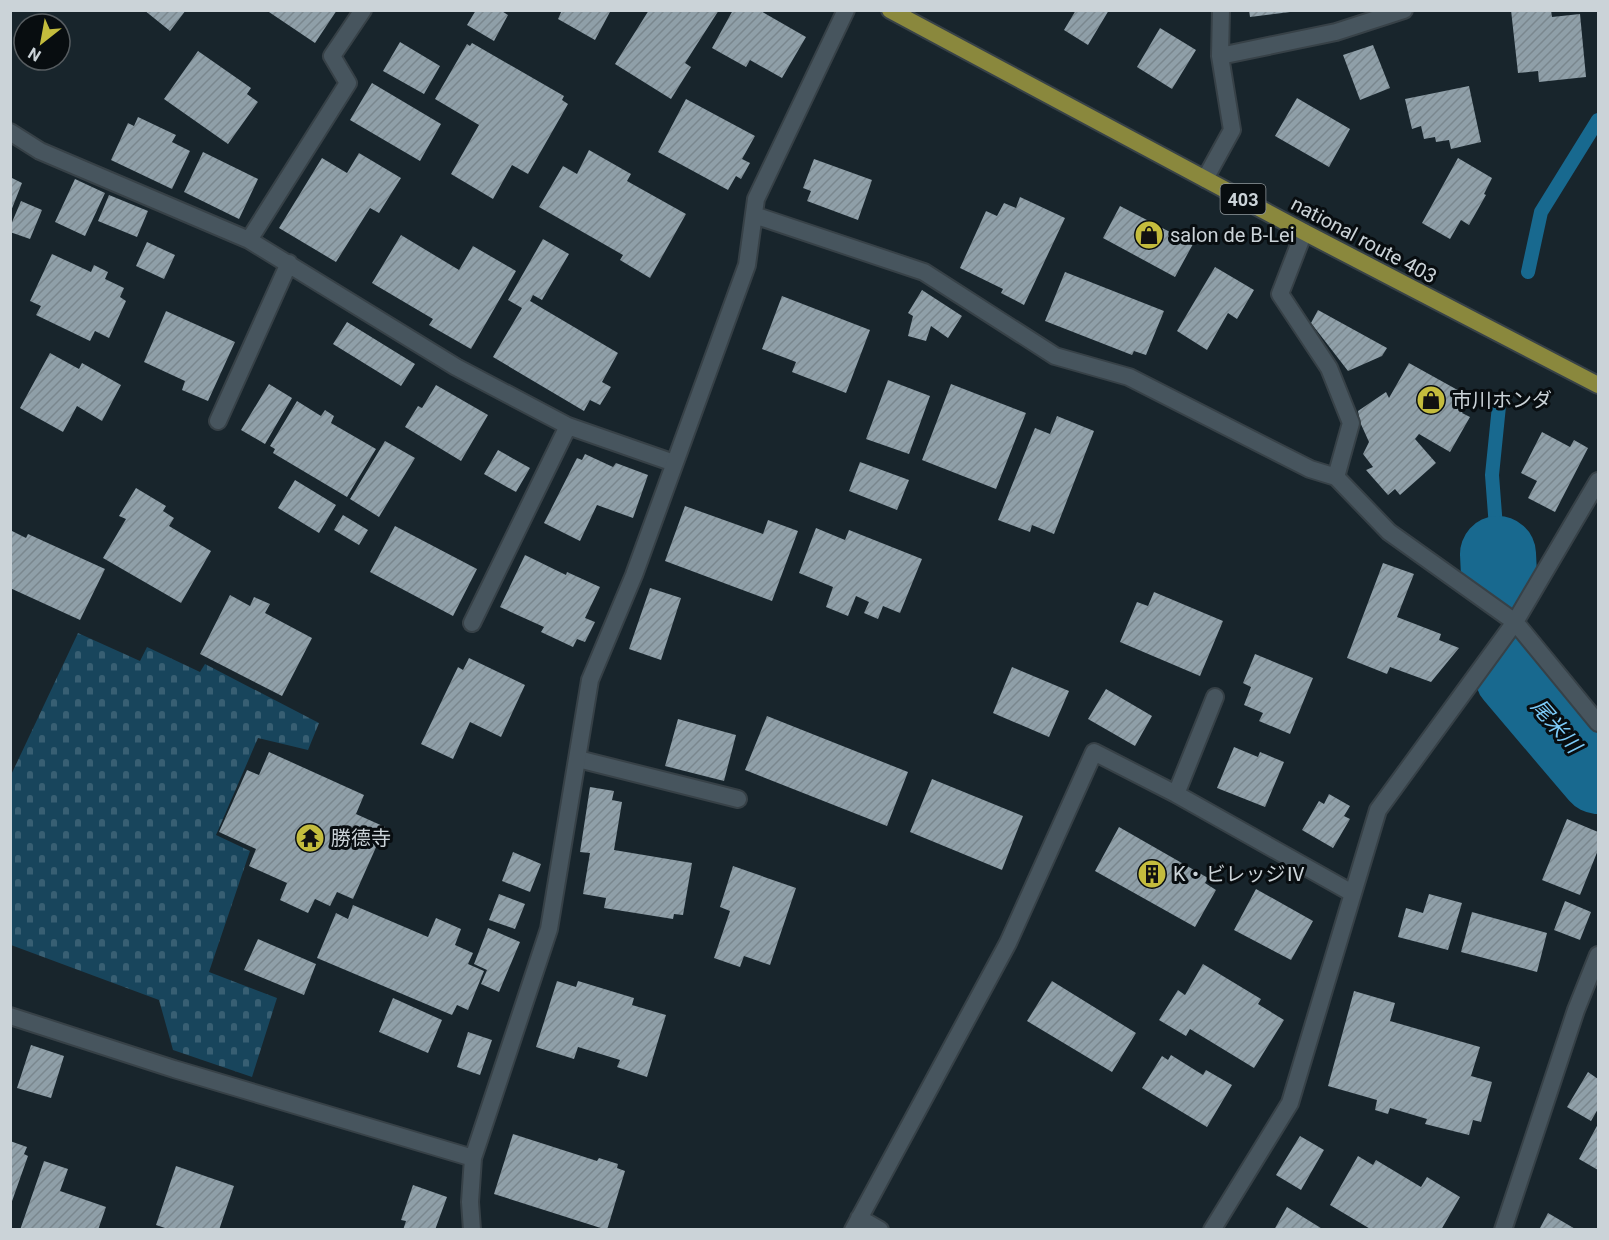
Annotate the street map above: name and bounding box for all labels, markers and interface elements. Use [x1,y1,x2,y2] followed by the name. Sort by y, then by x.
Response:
[12,12,72,72] north arrow
[25,43,44,65] text: N
[1220,184,1266,214] road number: 403
[1287,192,1441,288] street label: national route 403
[1133,219,1165,251] shop icon: salon de B-Lei
[1170,223,1295,247] place label: salon de B-Lei
[1415,384,1447,416] shop icon: 市川ホンダ
[1452,388,1552,412] place label: 市川ホンダ
[1526,694,1587,759] water label: 尾米川
[294,822,326,854] temple icon: 勝德寺
[331,826,391,850] place label: 勝德寺
[1136,858,1168,890] building icon: K・ビレッジⅣ
[1173,862,1306,886] place label: K・ビレッジⅣ

